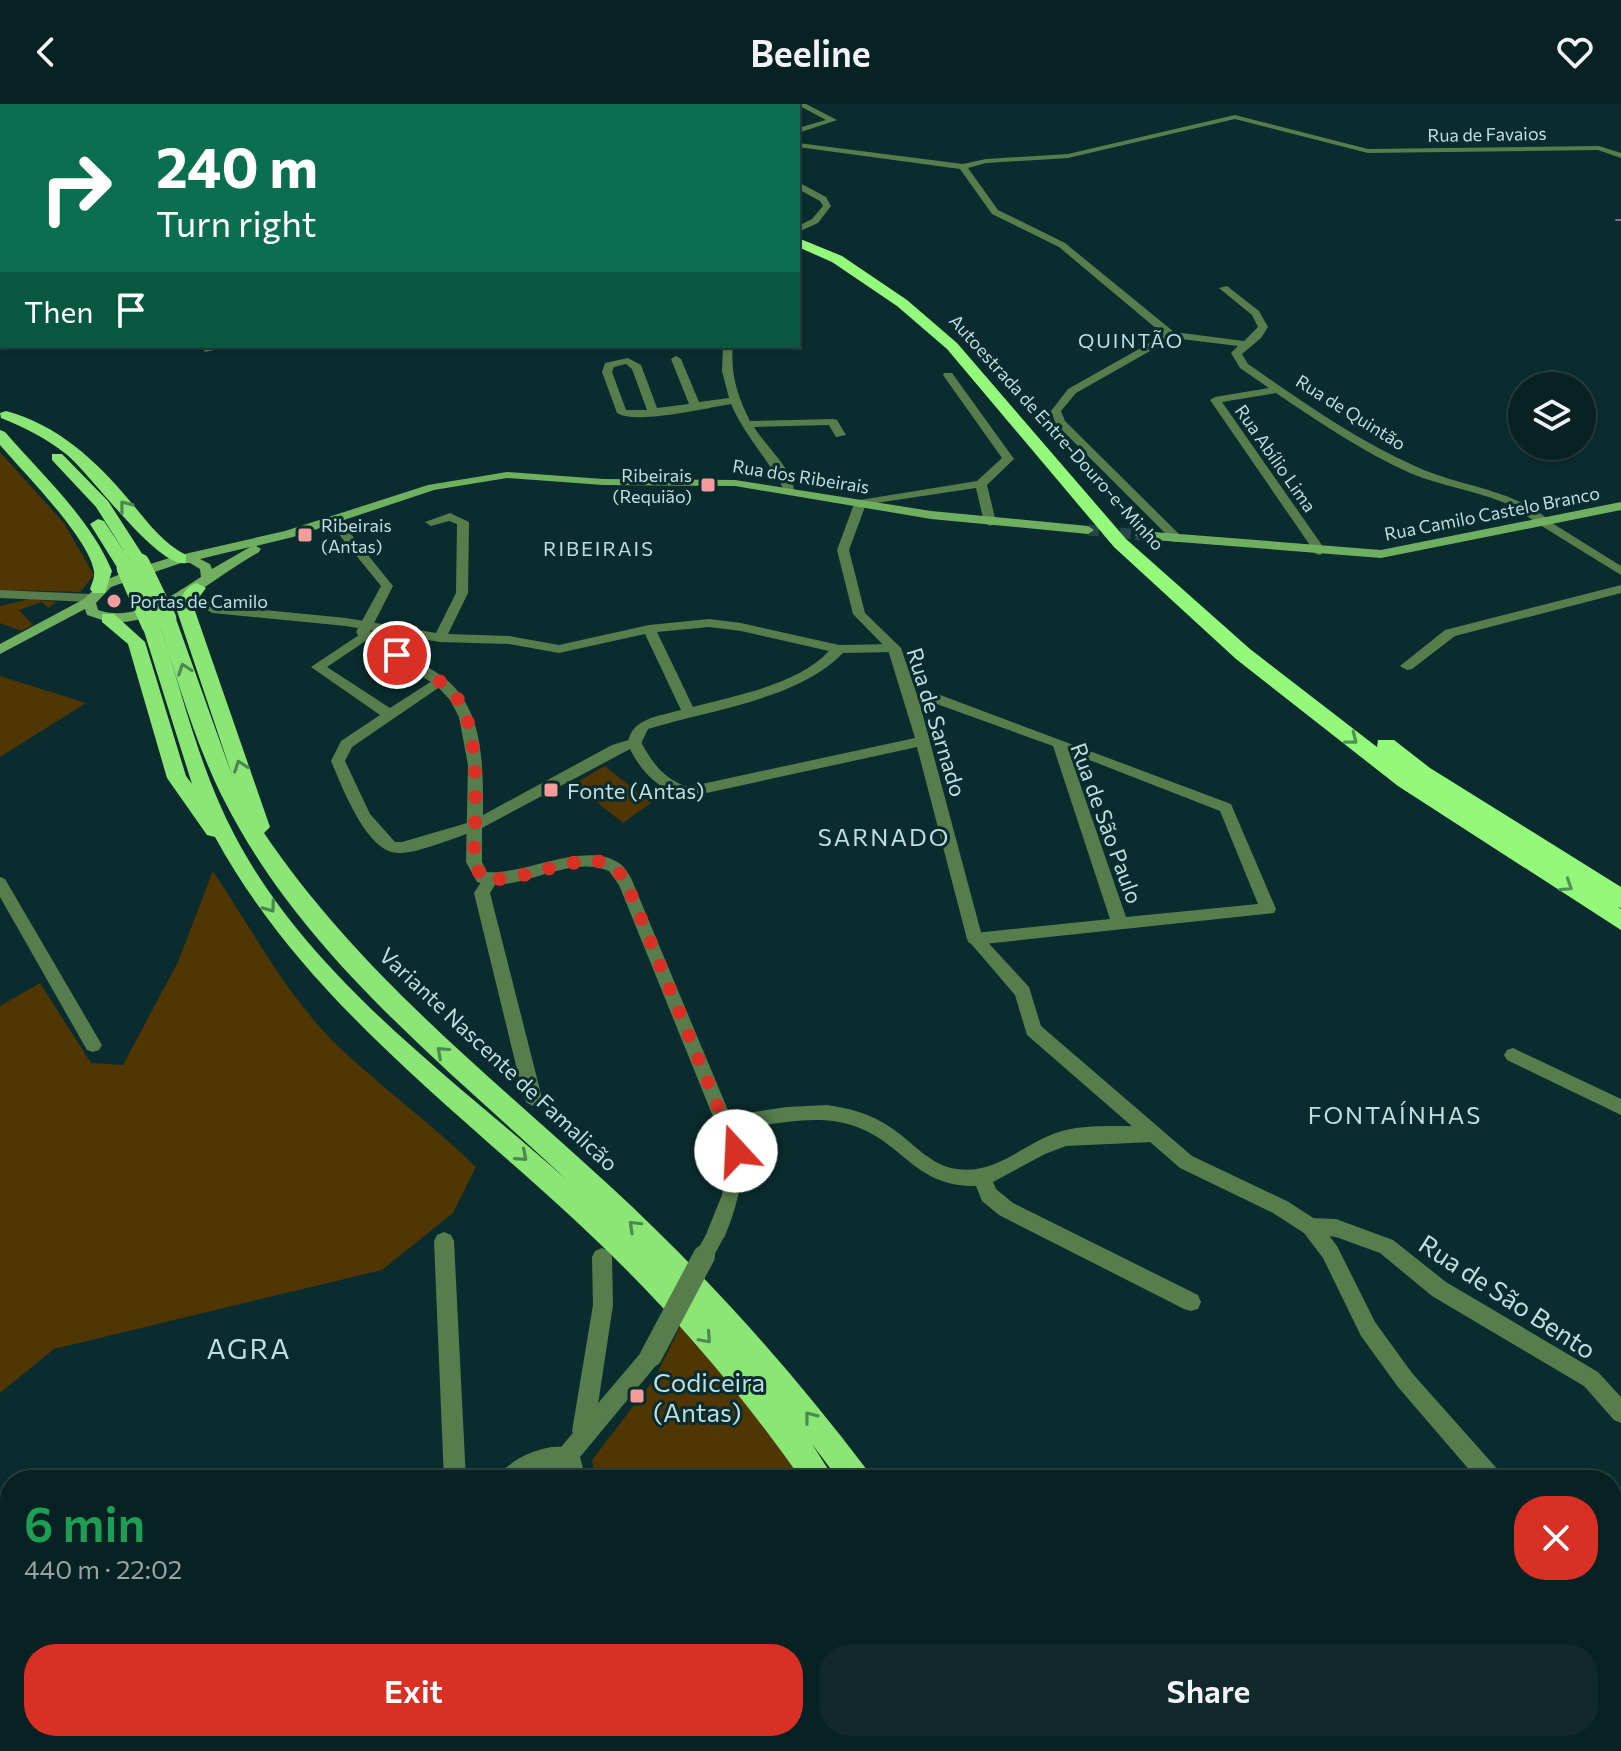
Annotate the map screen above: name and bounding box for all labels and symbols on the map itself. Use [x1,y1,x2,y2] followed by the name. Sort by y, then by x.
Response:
[1427,122,1547,146] street label: Rua de Favaios
[945,309,1169,555] street label: Autoestrada de Entre-Douro-e-Minho
[1078,328,1184,352] district label: QUINTÃO
[1292,369,1410,455] street label: Rua de Quintão
[1231,400,1321,516] street label: Rua Abílio Lima
[731,454,871,498] street label: Rua dos Ribeirais
[613,464,692,507] place label: Ribeirais (Requião)
[699,476,717,494] marker: Ribeirais (Requião)
[1382,481,1602,545] street label: Rua Camilo Castelo Branco
[120,500,134,515] one-way arrow
[321,514,392,557] place label: Ribeirais (Antas)
[296,526,314,544] marker: Ribeirais (Antas)
[543,536,655,560] district label: RIBEIRAIS
[130,590,268,612] place label: Portas de Camilo
[105,592,123,610] marker: Portas de Camilo
[363,621,431,689] pin
[902,644,972,800] street label: Rua de Sarnado
[177,662,193,676] one-way arrow
[1343,730,1358,744] one-way arrow
[1065,739,1149,907] street label: Rua de São Paulo
[233,759,249,773] one-way arrow
[567,777,705,804] place label: Fonte (Antas)
[542,781,560,799] marker: Fonte (Antas)
[818,822,950,851] district label: SARNADO
[1558,876,1572,891] one-way arrow
[260,898,274,912] one-way arrow
[374,941,624,1177] street label: Variante Nascente de Famalicão
[436,1047,451,1061] one-way arrow
[1308,1100,1482,1129] district label: FONTAÍNHAS
[694,1109,778,1193] position arrow
[512,1146,527,1160] one-way arrow
[629,1221,644,1235] one-way arrow
[1414,1227,1602,1365] street label: Rua de São Bento
[697,1329,712,1343] one-way arrow
[206,1331,292,1365] district label: AGRA
[653,1366,765,1427] place label: Codiceira (Antas)
[628,1387,646,1405] marker: Codiceira (Antas)
[805,1412,820,1426] one-way arrow

